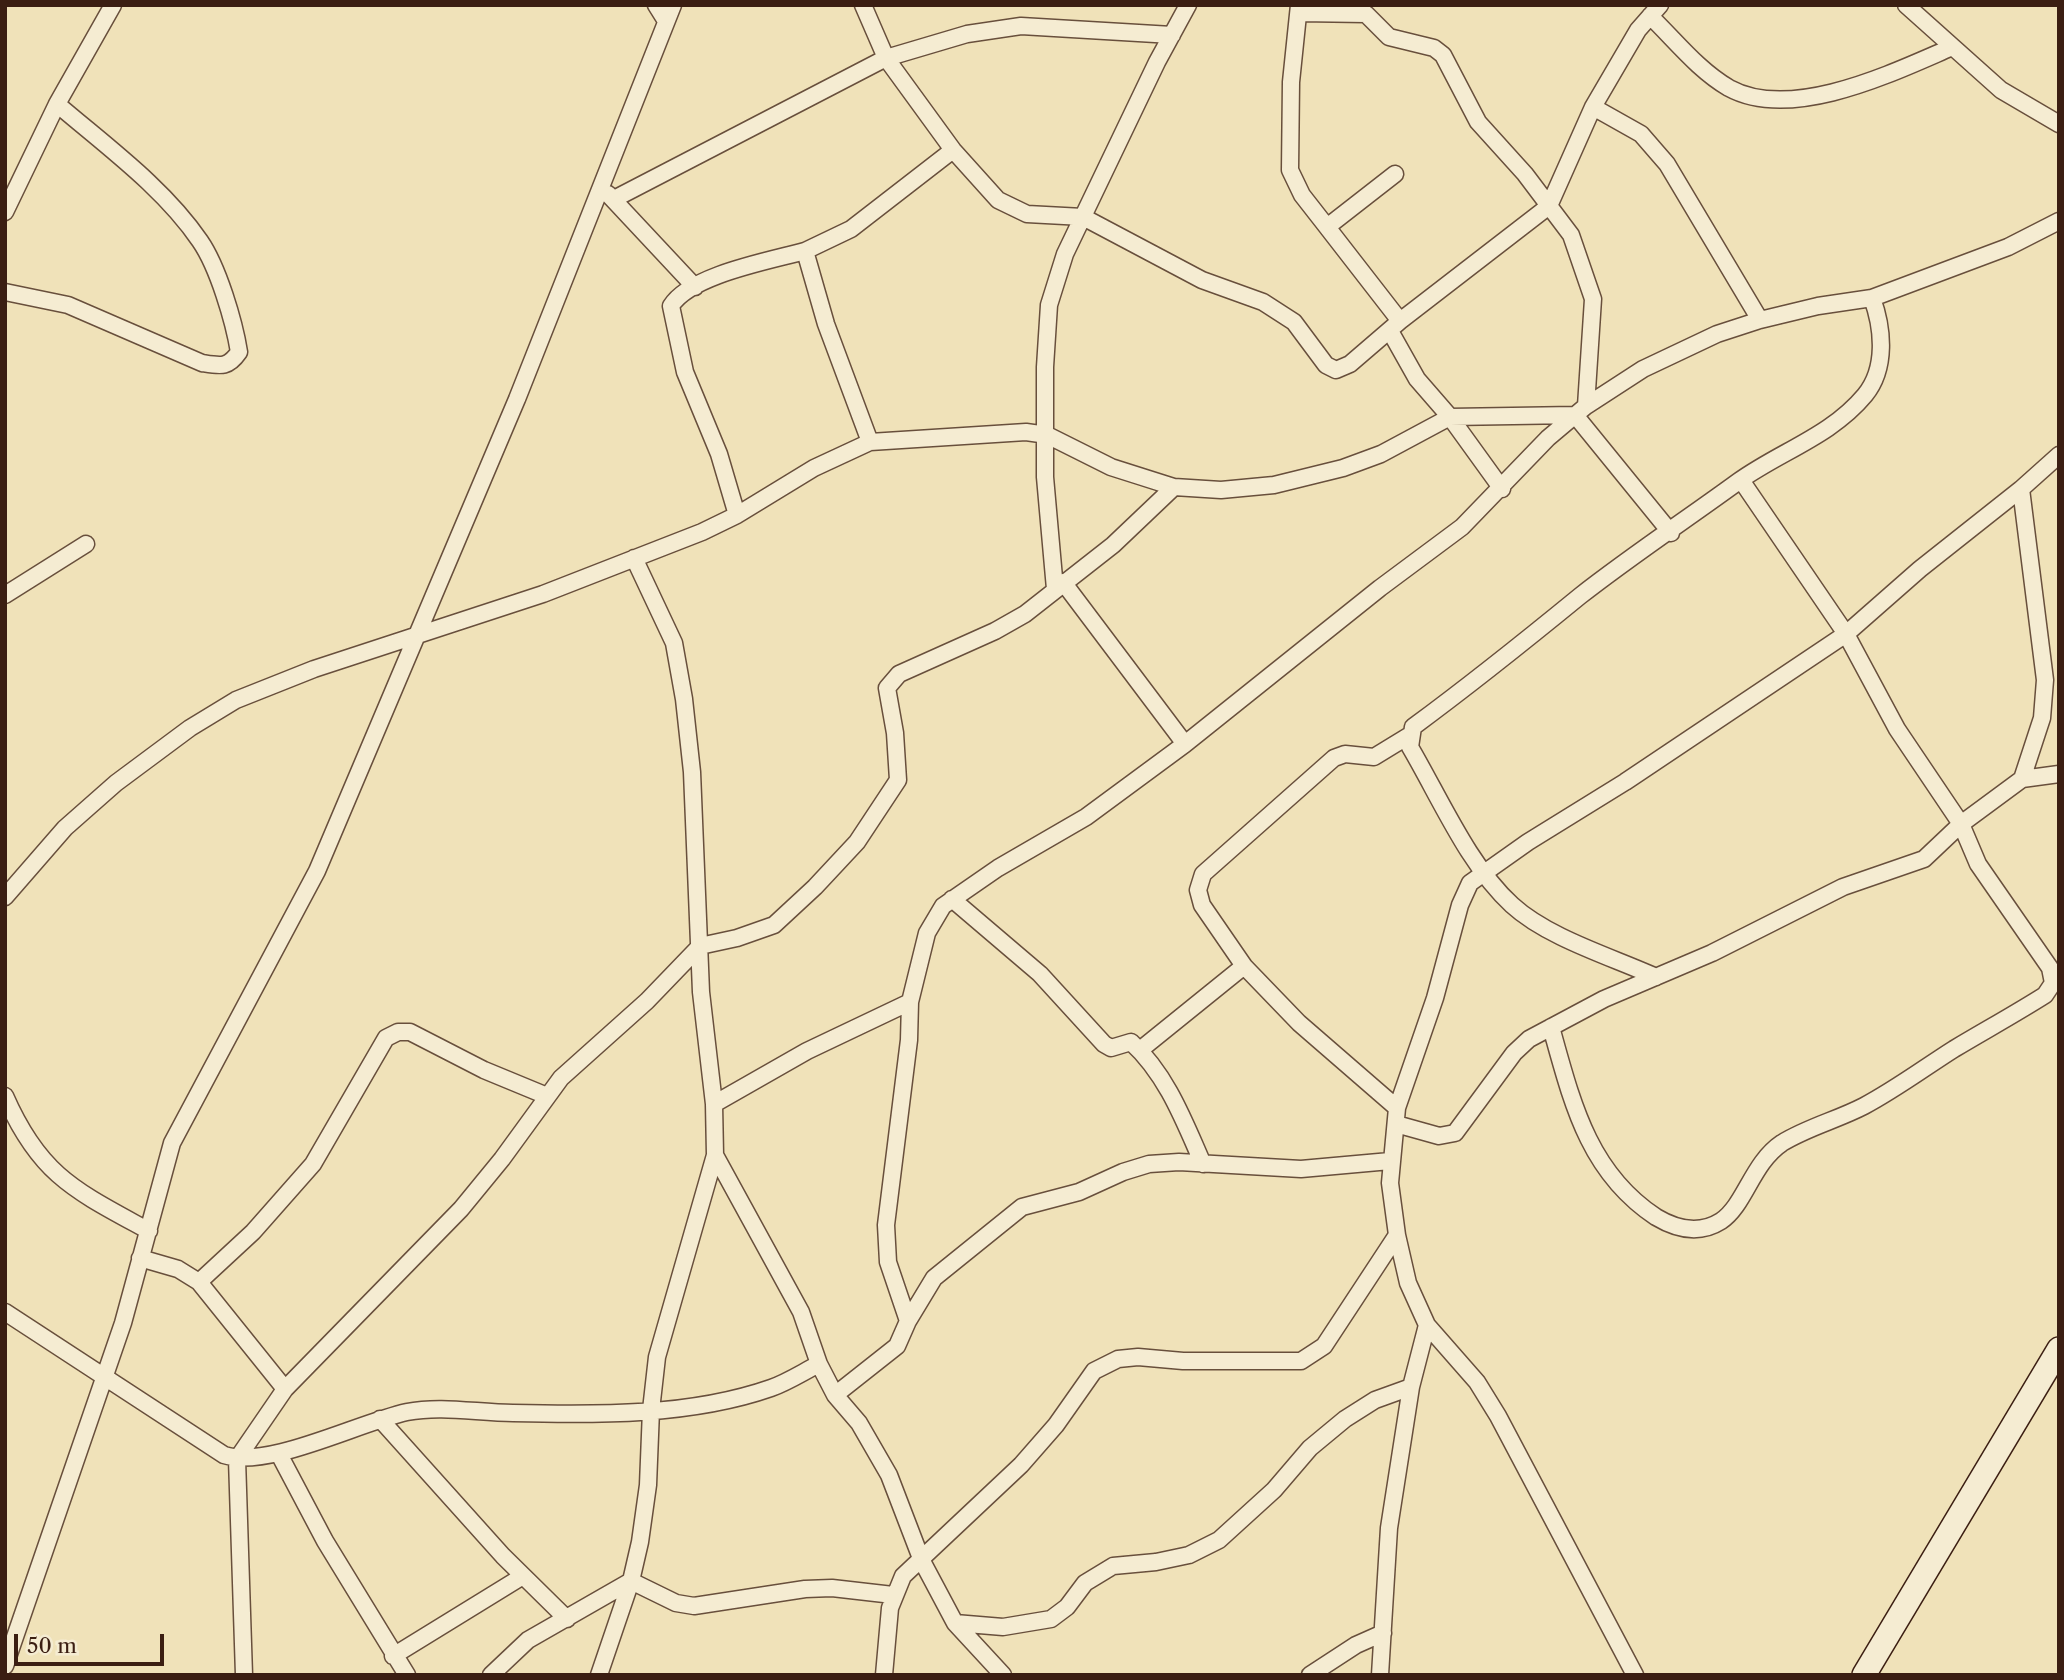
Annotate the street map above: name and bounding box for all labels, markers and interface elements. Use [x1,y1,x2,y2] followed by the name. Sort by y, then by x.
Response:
[18,1620,168,1664] scale bar
[27,1633,77,1658] text: 50 m

